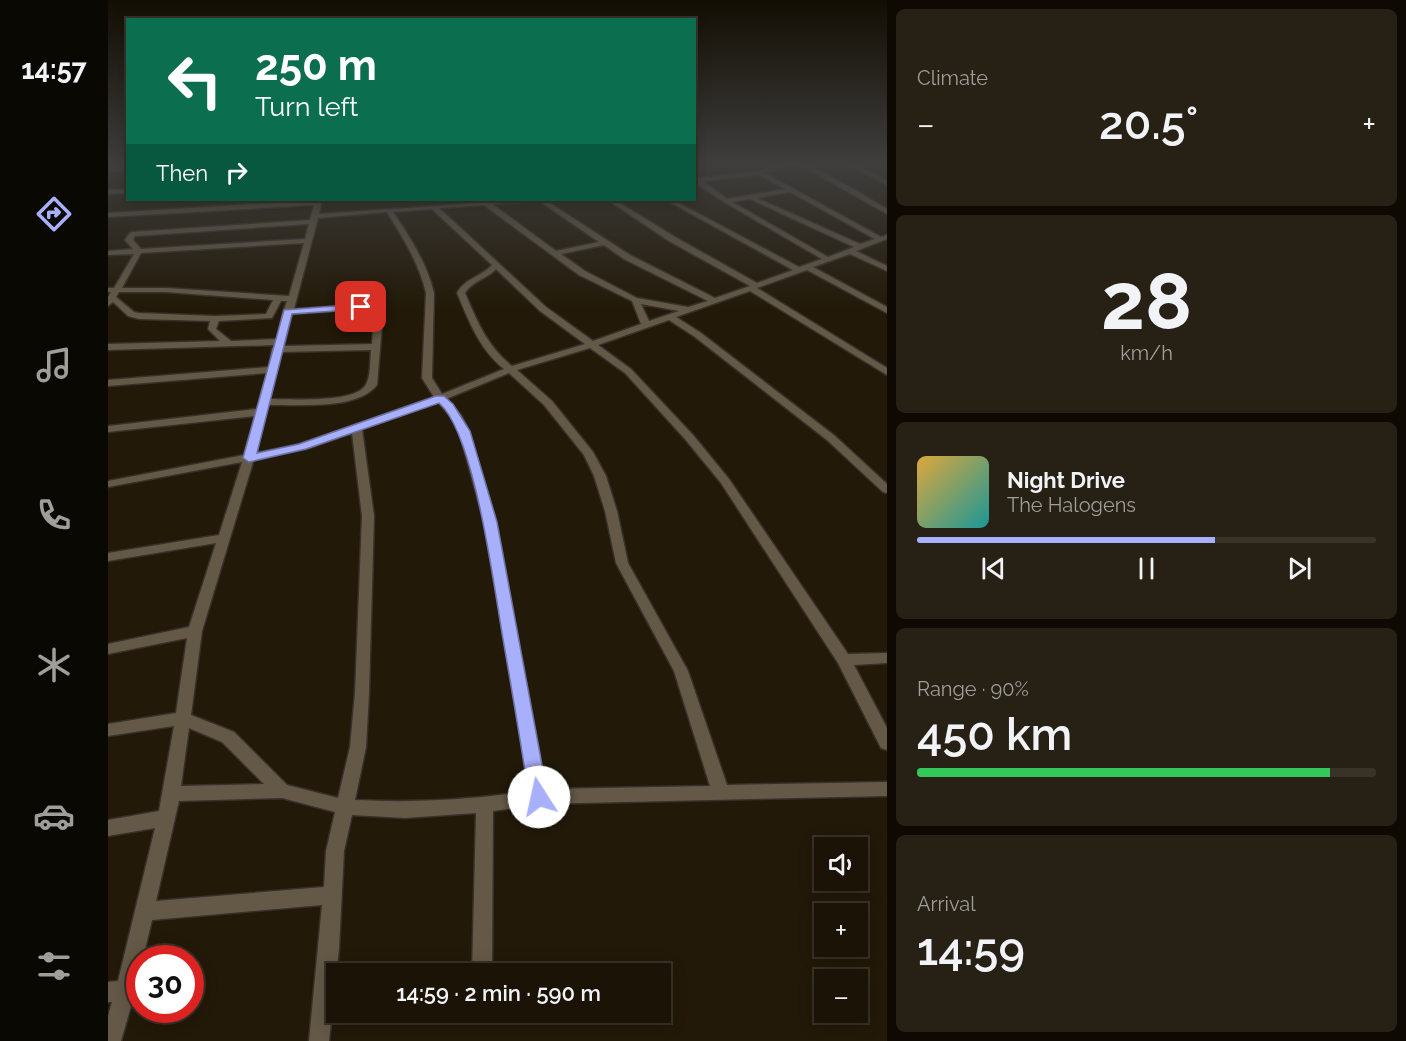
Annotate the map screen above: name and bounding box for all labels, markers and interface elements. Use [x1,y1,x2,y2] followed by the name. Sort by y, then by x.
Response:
[255,41,377,90] text: 250 m
[156,42,234,120] icon: left
[21,54,87,85] text: 14:57
[917,66,988,90] text: Climate
[255,91,358,122] text: Turn left
[1099,97,1198,150] text: 20.5°
[917,105,935,144] text: −
[1362,105,1376,144] text: +
[220,156,253,189] icon: right
[156,160,208,186] text: Then
[33,193,75,235] icon: directions
[1101,256,1192,347] text: 28
[335,281,386,332] pin
[344,290,377,323] icon: arrive
[1120,341,1173,365] text: km/h
[33,344,75,386] icon: music
[1007,467,1125,493] text: Night Drive
[1007,493,1136,517] text: The Halogens
[33,494,75,536] icon: phone
[977,552,1010,585] icon: previous
[1130,552,1163,585] icon: pause
[1283,552,1316,585] icon: next
[33,644,75,686] icon: climate
[917,677,1029,701] text: Range · 90%
[917,708,1072,761] text: 450 km
[507,765,571,829] position arrow
[33,795,75,837] icon: car
[814,837,868,1023] map controls
[814,837,868,891] button: sound
[917,892,976,916] text: Arrival
[814,903,868,957] button: +
[917,923,1025,976] text: 14:59
[33,945,75,987] icon: filters
[126,945,204,1023] speed limit sign: 30
[814,969,868,1023] button: −
[396,980,601,1006] text: 14:59 · 2 min · 590 m

